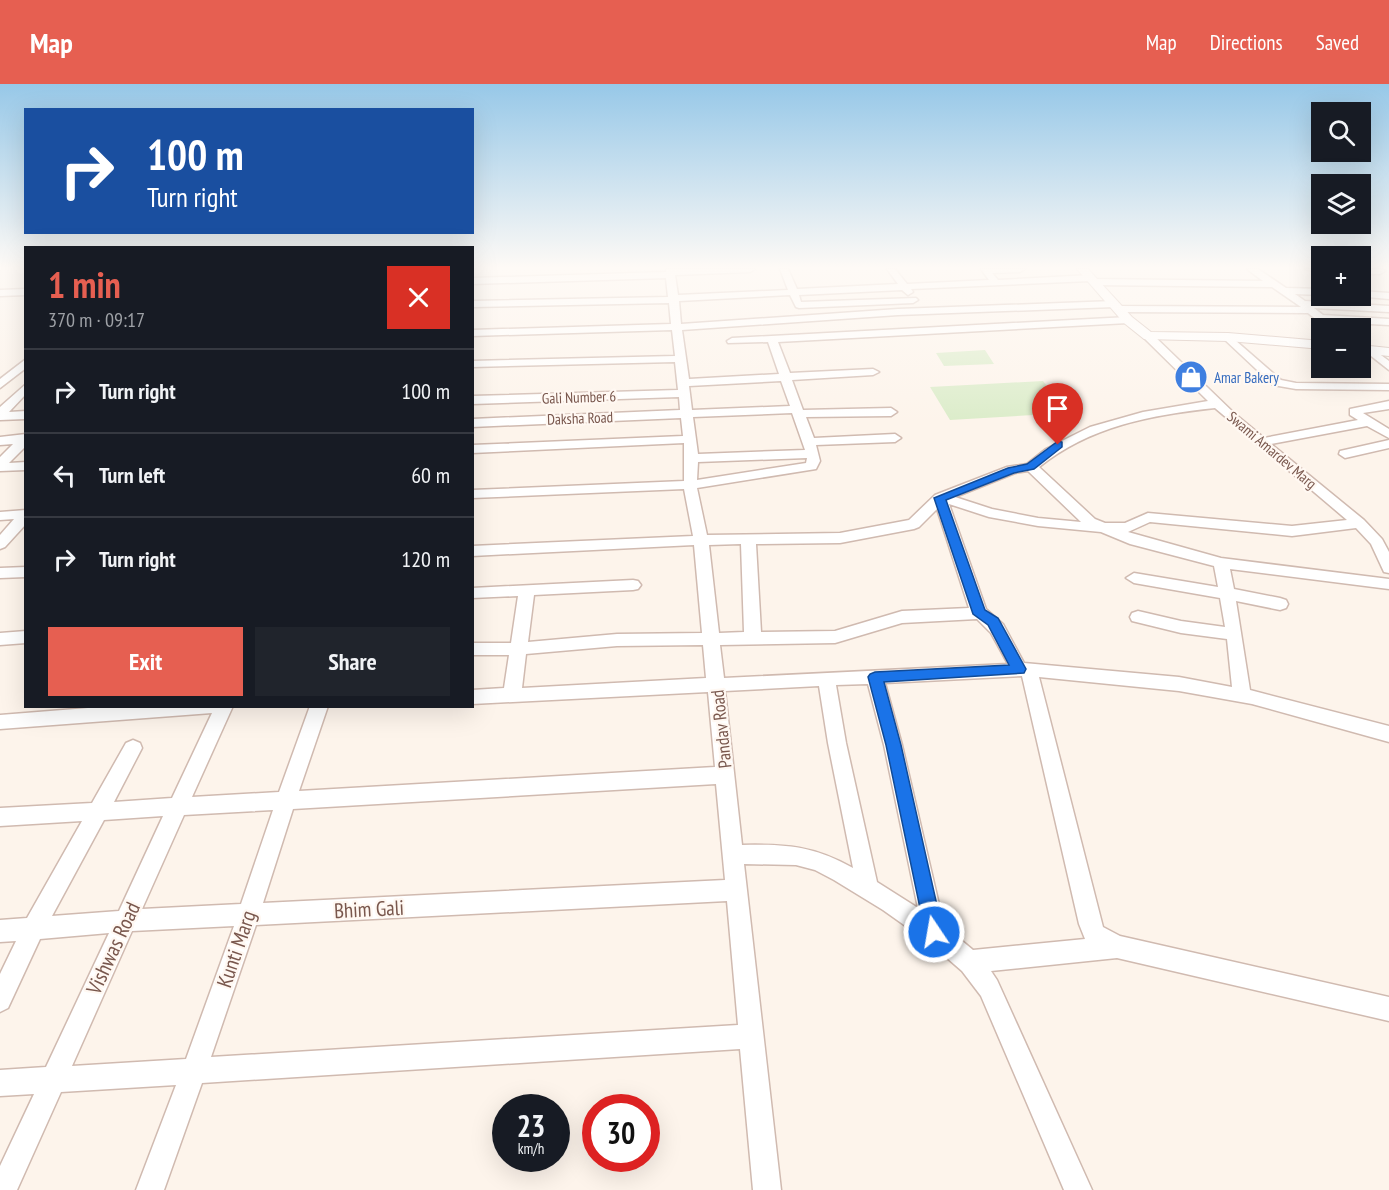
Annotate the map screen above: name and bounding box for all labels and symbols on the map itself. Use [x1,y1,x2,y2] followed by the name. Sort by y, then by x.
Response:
[1173,359,1209,395] shop icon: Amar Bakery
[1214,368,1279,387] place label: Amar Bakery
[1032,383,1083,445] pin
[541,386,617,408] street label: Gali Number 6
[547,407,613,429] street label: Daksha Road
[1223,407,1321,493] street label: Swami Amardev Marg
[705,689,737,769] street label: Pandav Road
[333,894,405,924] street label: Bhim Gali
[79,898,146,999] street label: Vishwas Road
[902,900,966,964] position arrow
[210,907,262,991] street label: Kunti Marg
[582,1094,660,1172] speed limit sign: 30

